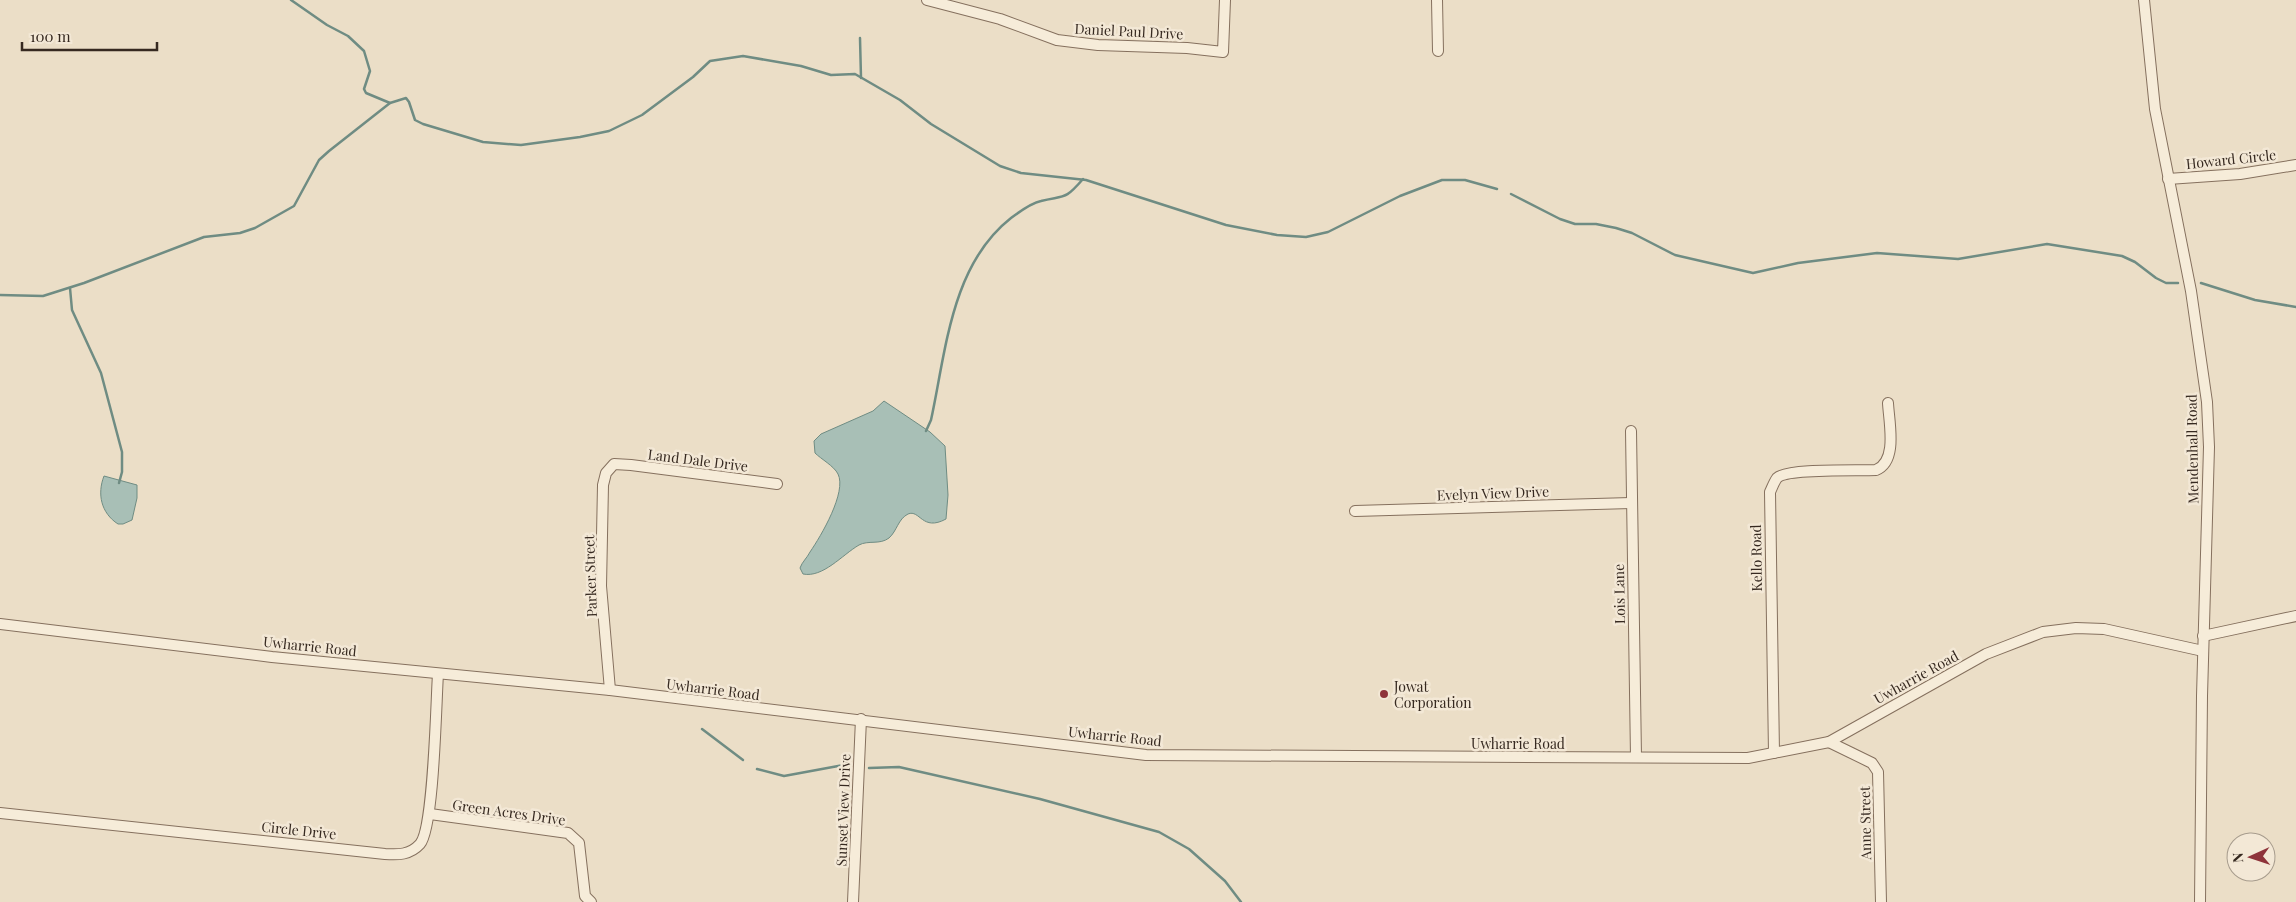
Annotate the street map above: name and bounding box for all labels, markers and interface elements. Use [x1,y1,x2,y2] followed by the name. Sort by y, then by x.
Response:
[1074,19,1184,43] street label: Daniel Paul Drive
[22,20,158,52] scale bar
[30,26,71,46] text: 100 m
[2185,145,2277,173] street label: Howard Circle
[2182,394,2202,504] street label: Mendenhall Road
[647,444,749,476] street label: Land Dale Drive
[1436,482,1550,504] street label: Evelyn View Drive
[1746,524,1766,592] street label: Kello Road
[579,533,601,618] street label: Parker Street
[1609,564,1629,624] street label: Lois Lane
[262,632,358,660] street label: Uwharrie Road
[1870,646,1962,708] street label: Uwharrie Road
[665,674,761,704] street label: Uwharrie Road
[1393,677,1472,712] place label: Jowat Corporation
[1378,688,1390,700] marker: Jowat Corporation
[1067,722,1163,750] street label: Uwharrie Road
[1471,734,1565,753] street label: Uwharrie Road
[832,753,854,867] street label: Sunset View Drive
[1855,785,1875,861] street label: Anne Street
[451,795,567,829] street label: Green Acres Drive
[261,817,337,843] street label: Circle Drive
[2226,832,2276,882] north arrow
[2228,852,2247,863] text: N

